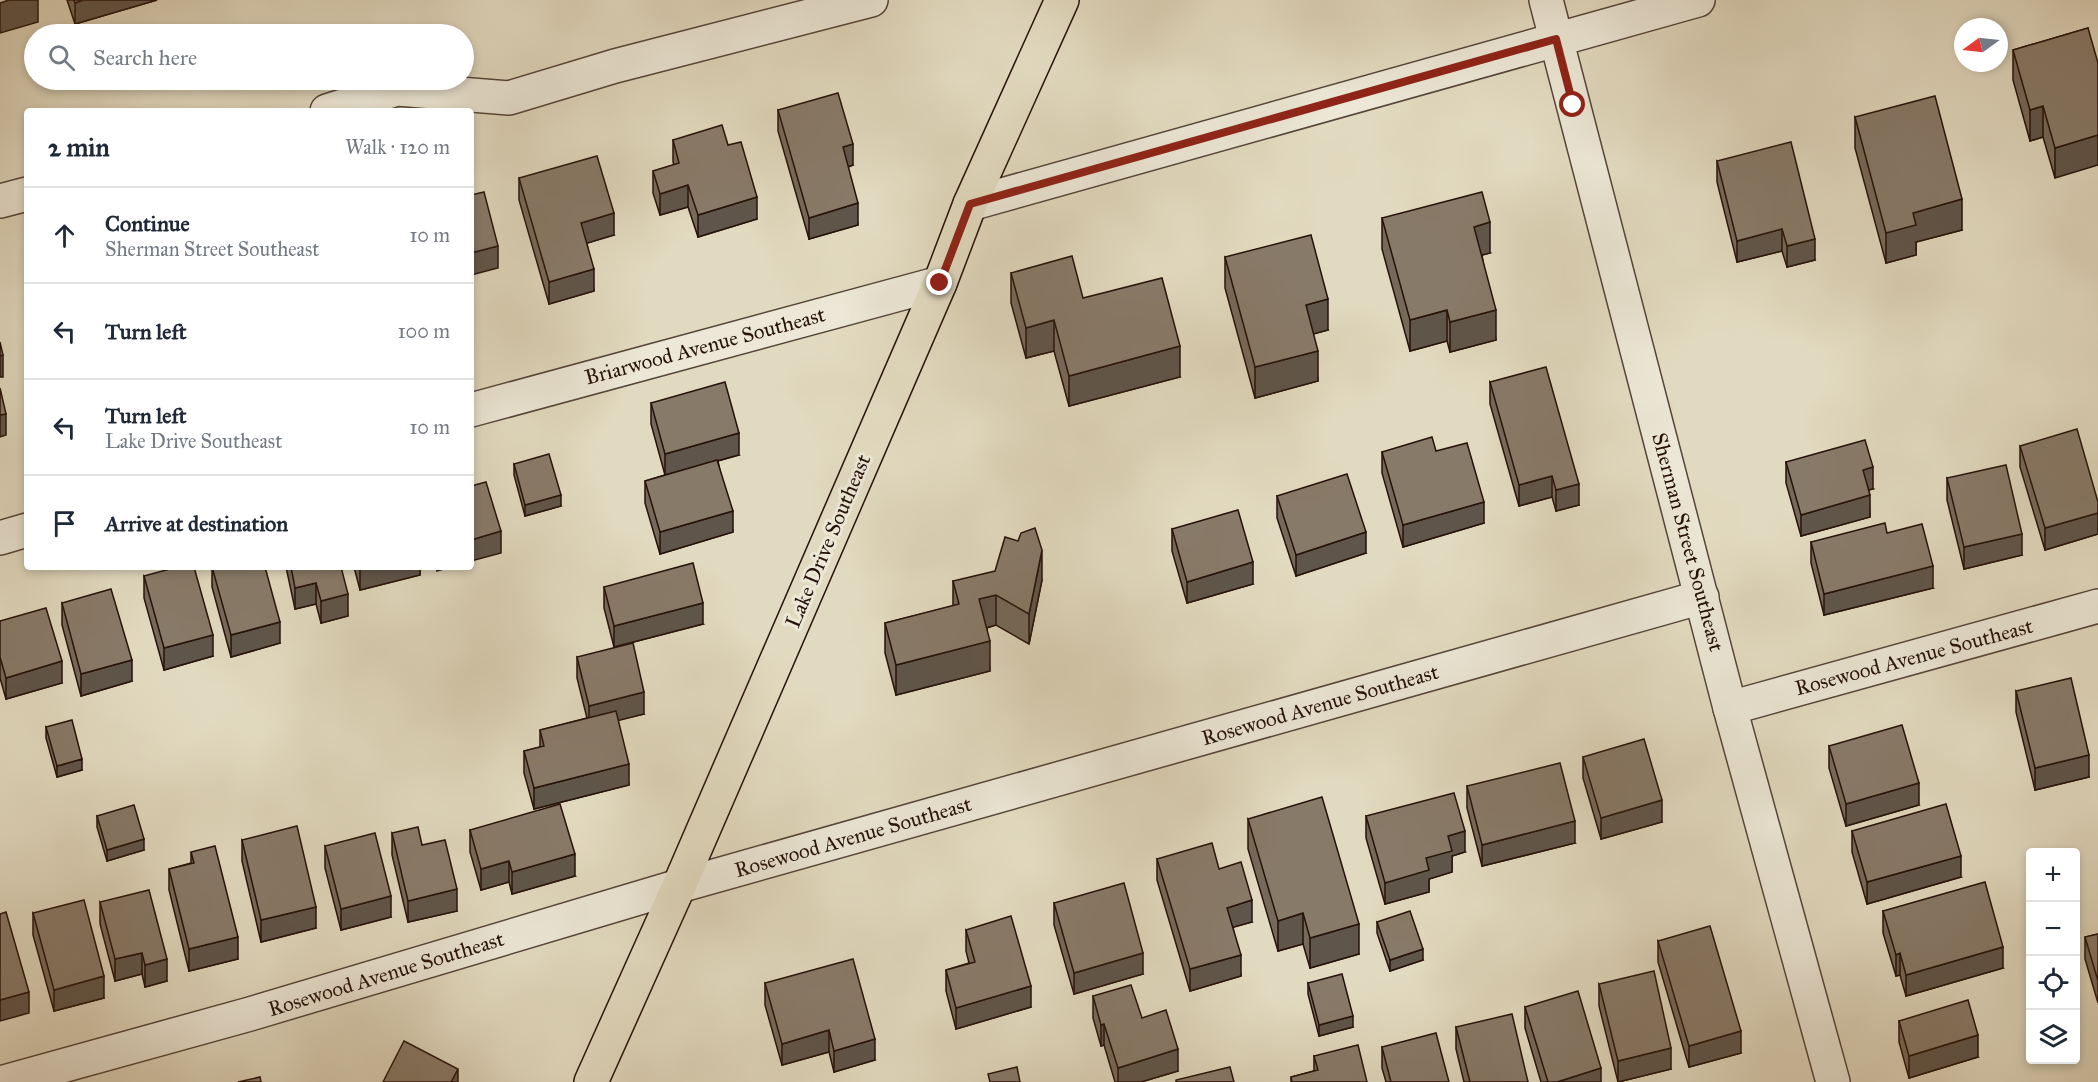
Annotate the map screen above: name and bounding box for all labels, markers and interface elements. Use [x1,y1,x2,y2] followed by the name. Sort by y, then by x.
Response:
[1954,18,2008,72] north arrow
[24,24,474,90] search box
[45,41,78,74] icon: search
[93,44,197,71] text: Search here
[1559,91,1585,117] route start
[48,131,109,163] text: 2 min
[345,135,450,159] text: Walk · 120 m
[105,210,190,237] text: Continue
[48,219,81,252] icon: ahead
[409,223,450,247] text: 10 m
[105,237,319,261] text: Sherman Street Southeast
[926,269,952,295] route end
[582,301,829,391] street label: Briarwood Avenue Southeast
[48,315,81,348] icon: left
[105,318,187,345] text: Turn left
[398,319,450,343] text: 100 m
[105,402,187,429] text: Turn left
[48,411,81,444] icon: left
[409,415,450,439] text: 10 m
[105,429,282,453] text: Lake Drive Southeast
[1646,430,1730,655] street label: Sherman Street Southeast
[780,450,877,632] street label: Lake Drive Southeast
[48,507,81,540] icon: arrive
[105,510,288,537] text: Arrive at destination
[1792,613,2036,701] street label: Rosewood Avenue Southeast
[1199,659,1442,751] street label: Rosewood Avenue Southeast
[732,791,975,883] street label: Rosewood Avenue Southeast
[2026,848,2080,1064] map controls
[2026,848,2080,902] button: +
[2026,902,2080,956] button: −
[265,926,508,1022] street label: Rosewood Avenue Southeast
[2026,956,2080,1010] button: locate
[2026,1010,2080,1064] button: layers

